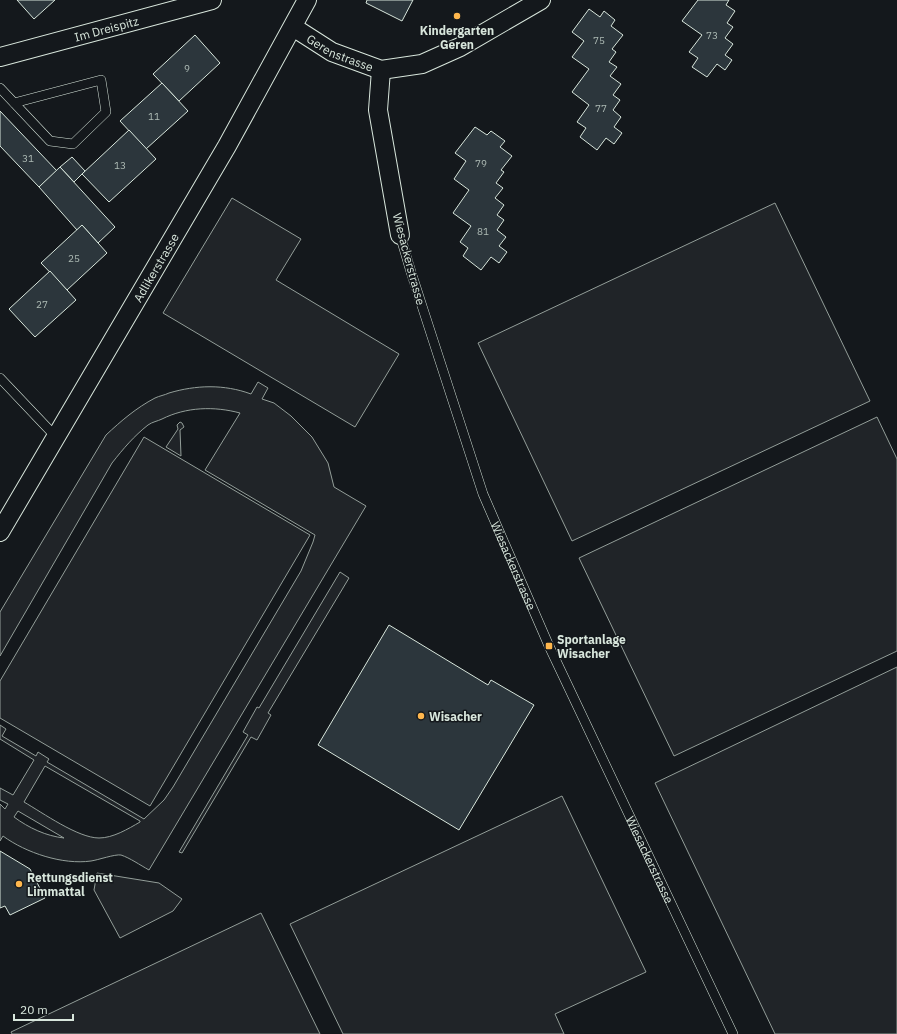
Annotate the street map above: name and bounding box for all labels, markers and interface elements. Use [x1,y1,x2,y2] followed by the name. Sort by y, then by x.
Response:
[452,11,462,21] marker: Kindergarten Geren
[73,13,140,44] street label: Im Dreispitz
[420,23,494,52] place label: Kindergarten Geren
[706,29,718,42] house number: 73
[304,30,376,74] street label: Gerenstrasse
[593,34,605,47] house number: 75
[184,62,190,75] house number: 9
[595,102,607,115] house number: 77
[148,110,160,123] house number: 11
[22,152,34,165] house number: 31
[475,157,487,170] house number: 79
[114,159,126,172] house number: 13
[390,211,429,307] street label: Wiesackerstrasse
[477,225,489,238] house number: 81
[130,230,182,304] street label: Adlikerstrasse
[68,252,80,265] house number: 25
[36,298,48,311] house number: 27
[488,519,540,612] street label: Wiesackerstrasse
[557,632,626,661] place label: Sportanlage Wisacher
[544,641,554,651] marker: Sportanlage Wisacher
[429,709,482,724] place label: Wisacher
[416,711,426,721] marker: Wisacher
[623,813,678,906] street label: Wiesackerstrasse
[27,870,113,899] place label: Rettungsdienst Limmattal
[14,879,24,889] marker: Rettungsdienst Limmattal
[14,996,73,1022] scale bar
[20,1002,48,1017] text: 20 m

